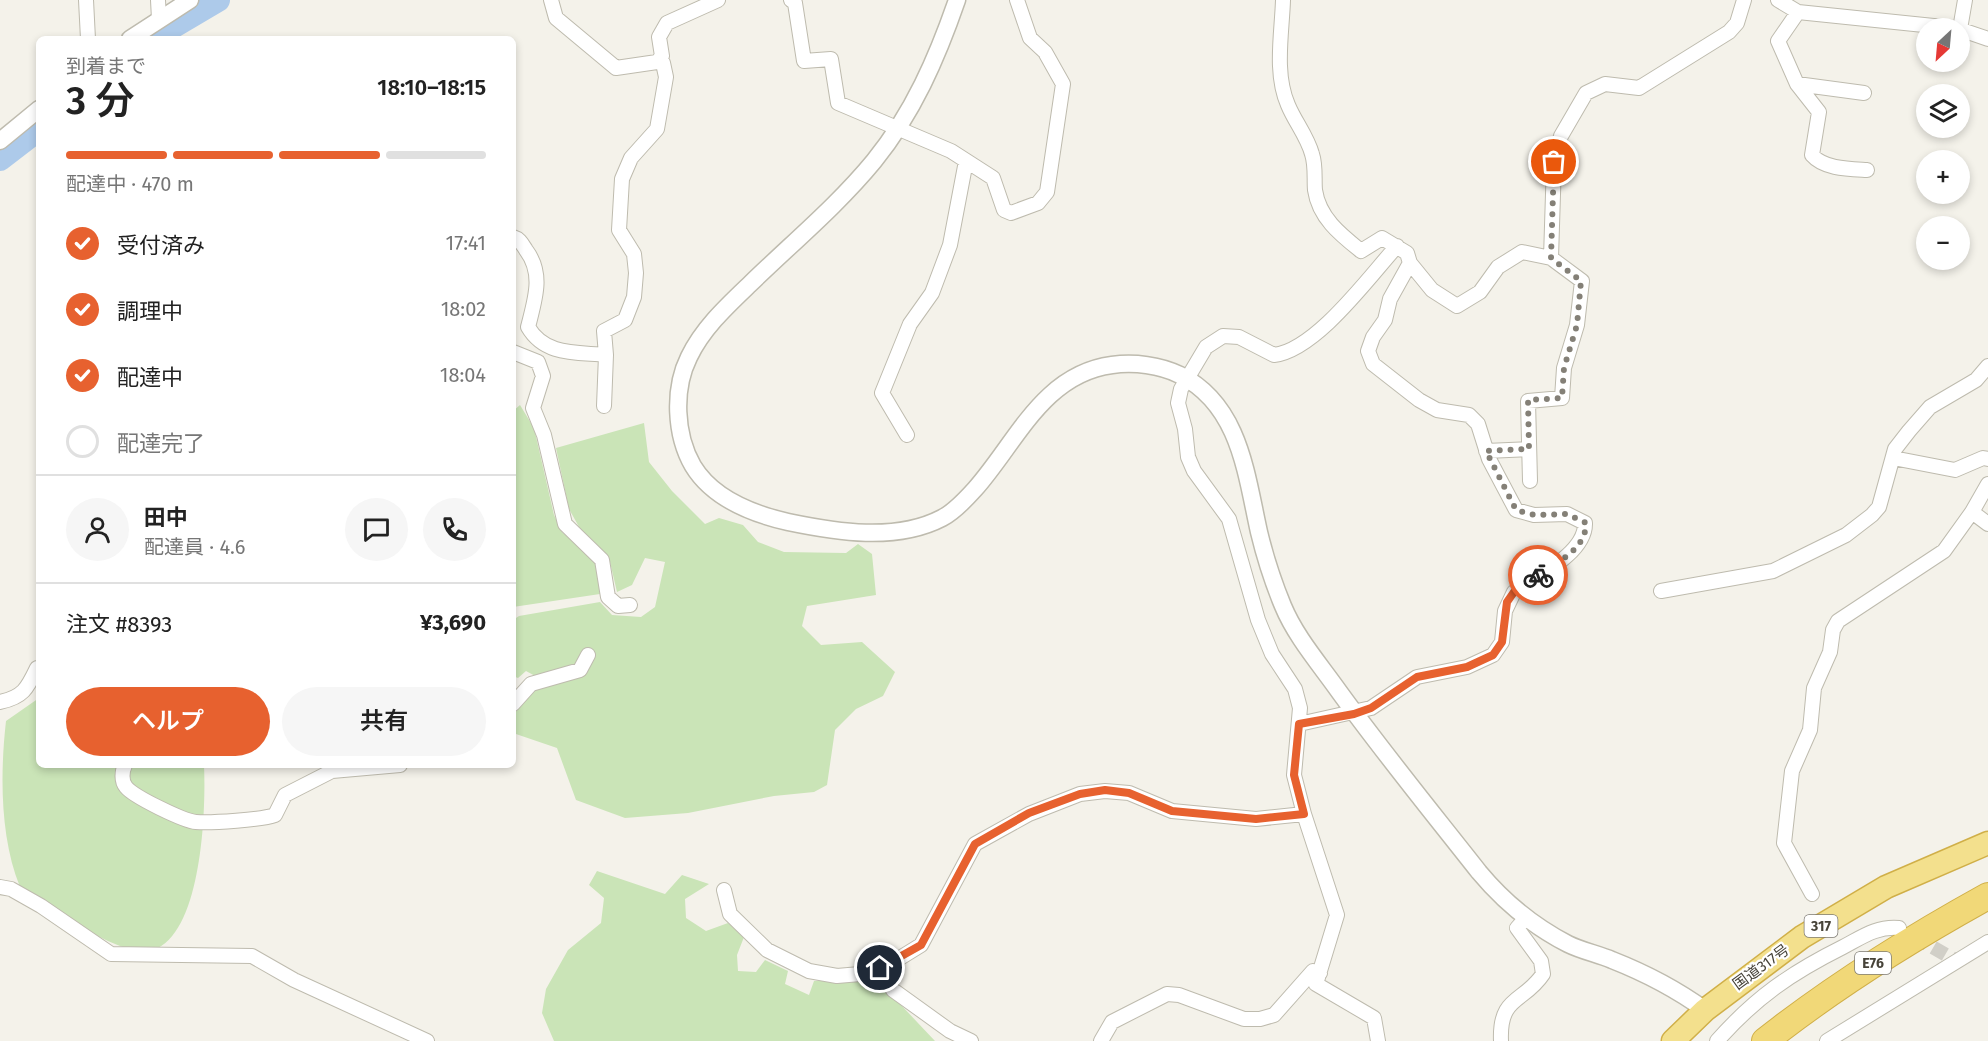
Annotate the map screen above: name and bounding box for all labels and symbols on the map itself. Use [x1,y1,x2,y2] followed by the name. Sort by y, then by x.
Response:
[1916,18,1970,72] north arrow
[1528,136,1579,187] pin
[1508,545,1568,605] courier
[1804,915,1838,937] road number: 317
[1729,941,1793,993] street label: 国道317号
[854,942,905,993] pin
[1855,952,1891,974] road number: E76

